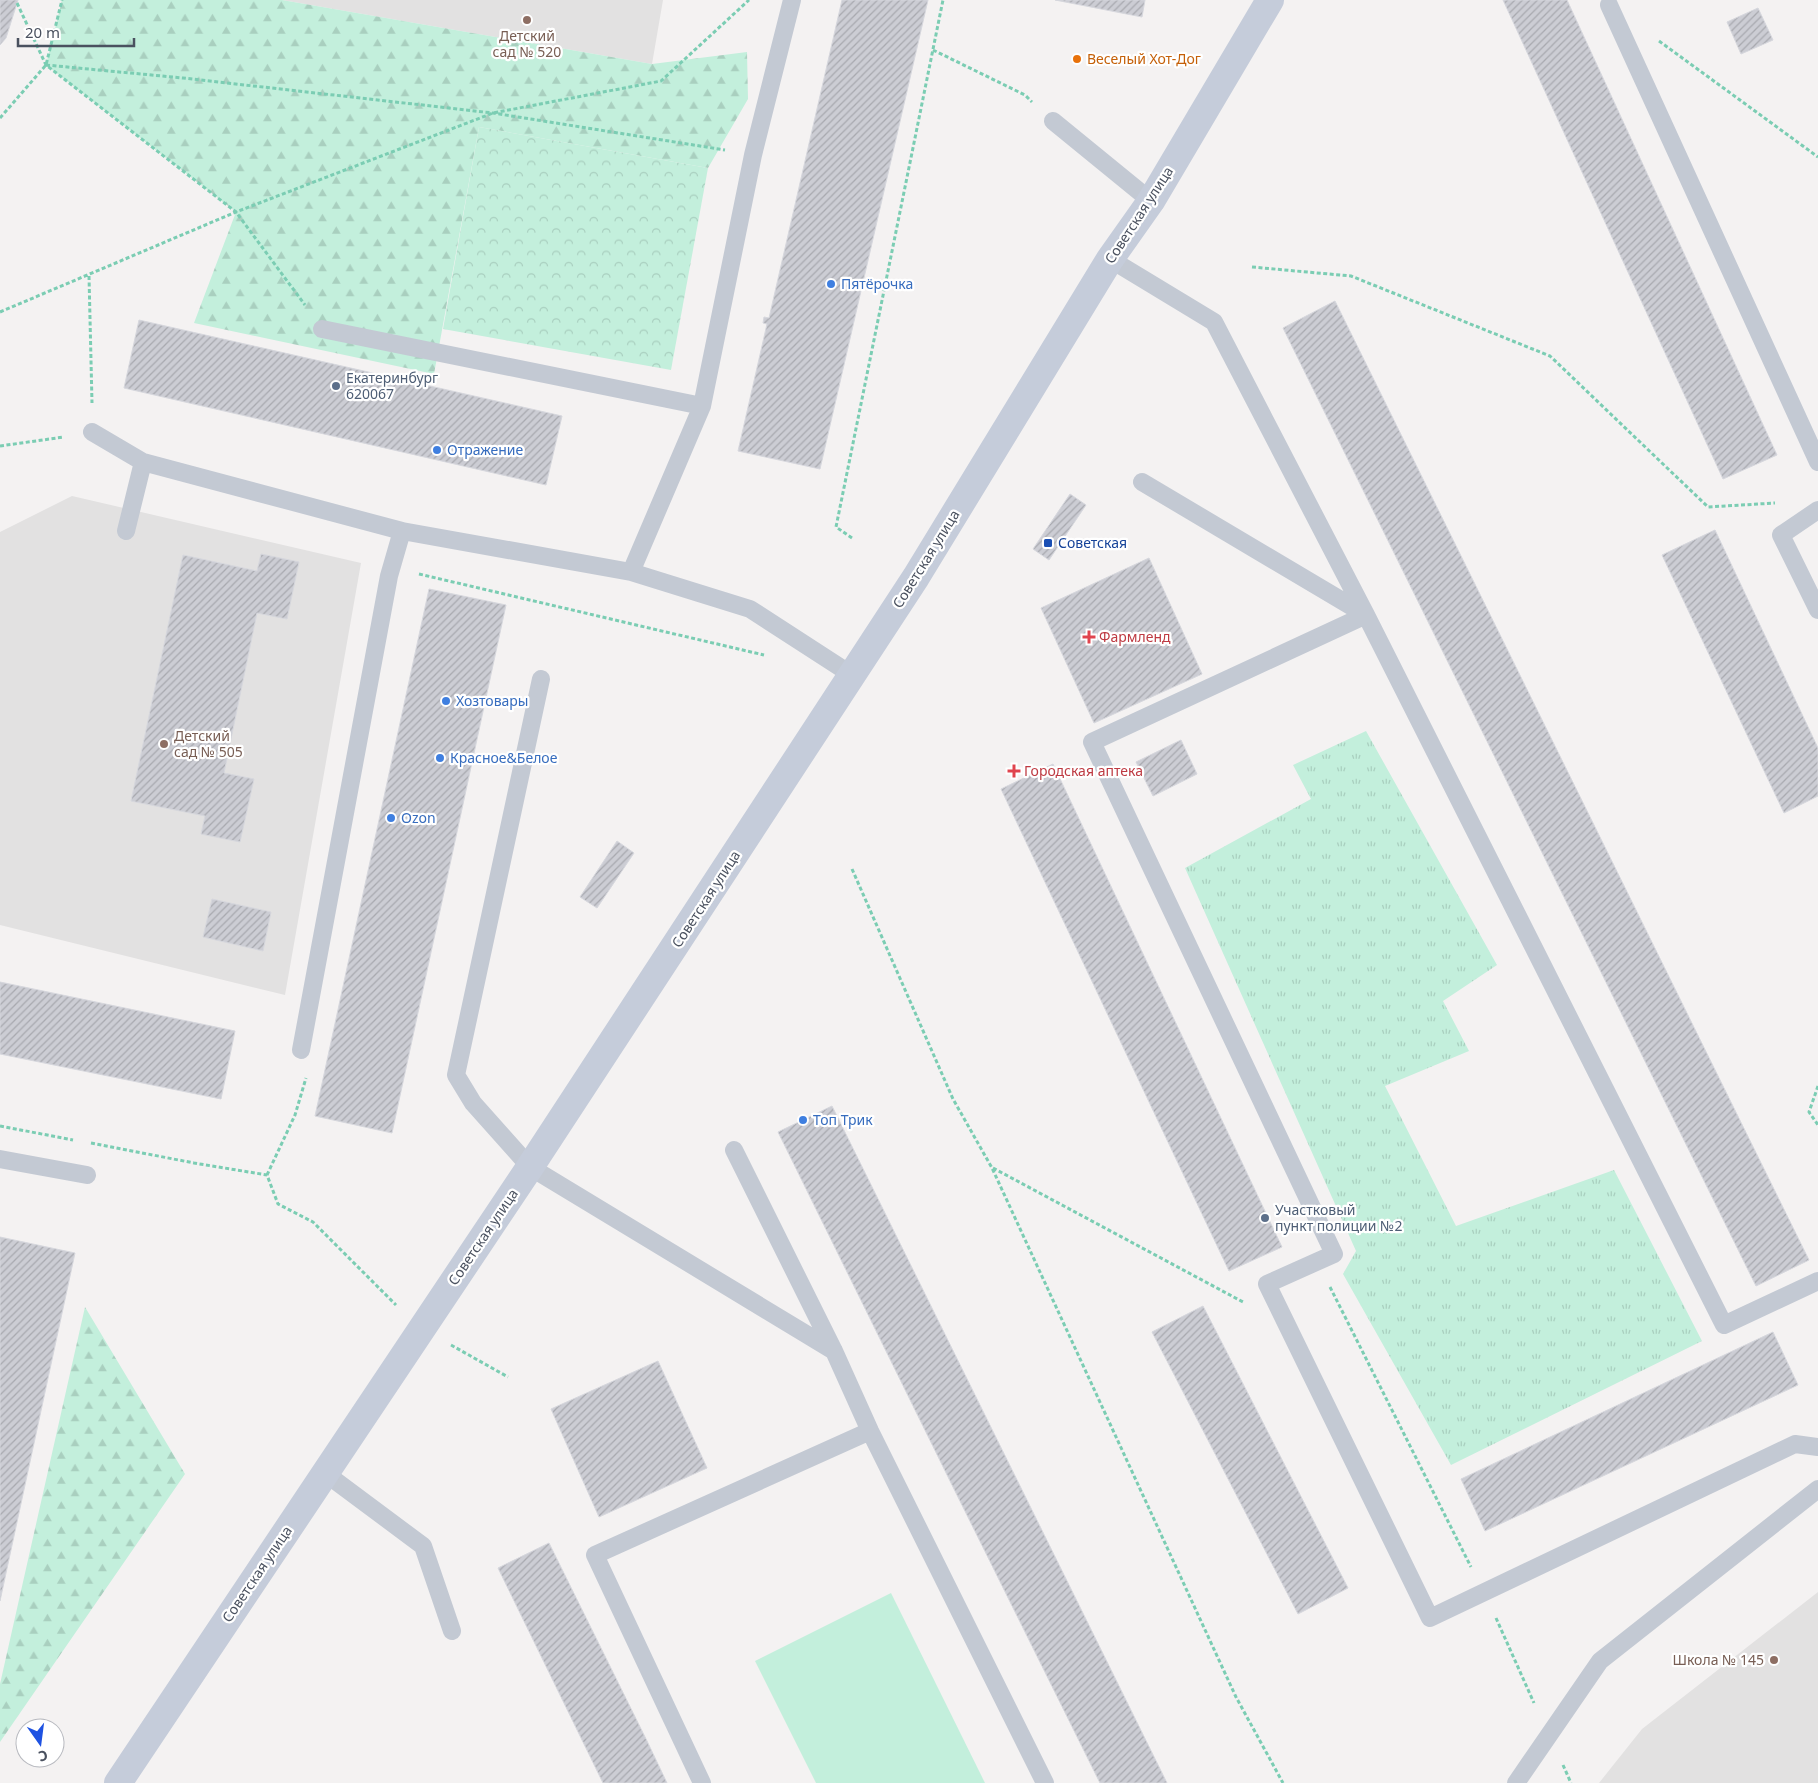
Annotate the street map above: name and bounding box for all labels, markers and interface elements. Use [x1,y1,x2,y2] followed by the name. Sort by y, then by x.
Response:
[521,14,533,26] marker: Детский сад № 520
[18,15,134,47] scale bar
[25,22,60,42] text: 20 m
[493,26,561,61] place label: Детский сад № 520
[1087,49,1201,68] place label: Веселый Хот-Дог
[1071,53,1083,65] marker: Веселый Хот-Дог
[1100,162,1177,267] street label: Советская улица
[841,274,913,293] place label: Пятёрочка
[825,278,837,290] marker: Пятёрочка
[346,368,438,403] place label: Екатеринбург 620067
[330,380,342,392] marker: Екатеринбург 620067
[447,440,524,459] place label: Отражение
[431,444,443,456] marker: Отражение
[888,506,963,611] street label: Советская улица
[1058,533,1127,552] place label: Советская
[1042,537,1054,549] marker: Советская
[1099,627,1171,646] place label: Фармленд
[1083,631,1095,643] marker: Фармленд
[456,691,528,710] place label: Хозтовары
[440,695,452,707] marker: Хозтовары
[174,726,243,761] place label: Детский сад № 505
[158,738,170,750] marker: Детский сад № 505
[450,748,558,767] place label: Красное&Белое
[434,752,446,764] marker: Красное&Белое
[1024,761,1143,780] place label: Городская аптека
[1008,765,1020,777] marker: Городская аптека
[401,808,436,827] place label: Ozon
[385,812,397,824] marker: Ozon
[667,846,744,951] street label: Советская улица
[813,1110,873,1129] place label: Топ Трик
[797,1114,809,1126] marker: Топ Трик
[443,1185,522,1289] street label: Советская улица
[1275,1200,1402,1235] place label: Участковый пункт полиции №2
[1259,1212,1271,1224] marker: Участковый пункт полиции №2
[217,1522,296,1626] street label: Советская улица
[1672,1650,1764,1669] place label: Школа № 145
[1768,1654,1780,1666] marker: Школа № 145
[15,1718,65,1768] north arrow
[37,1746,50,1766] text: С

